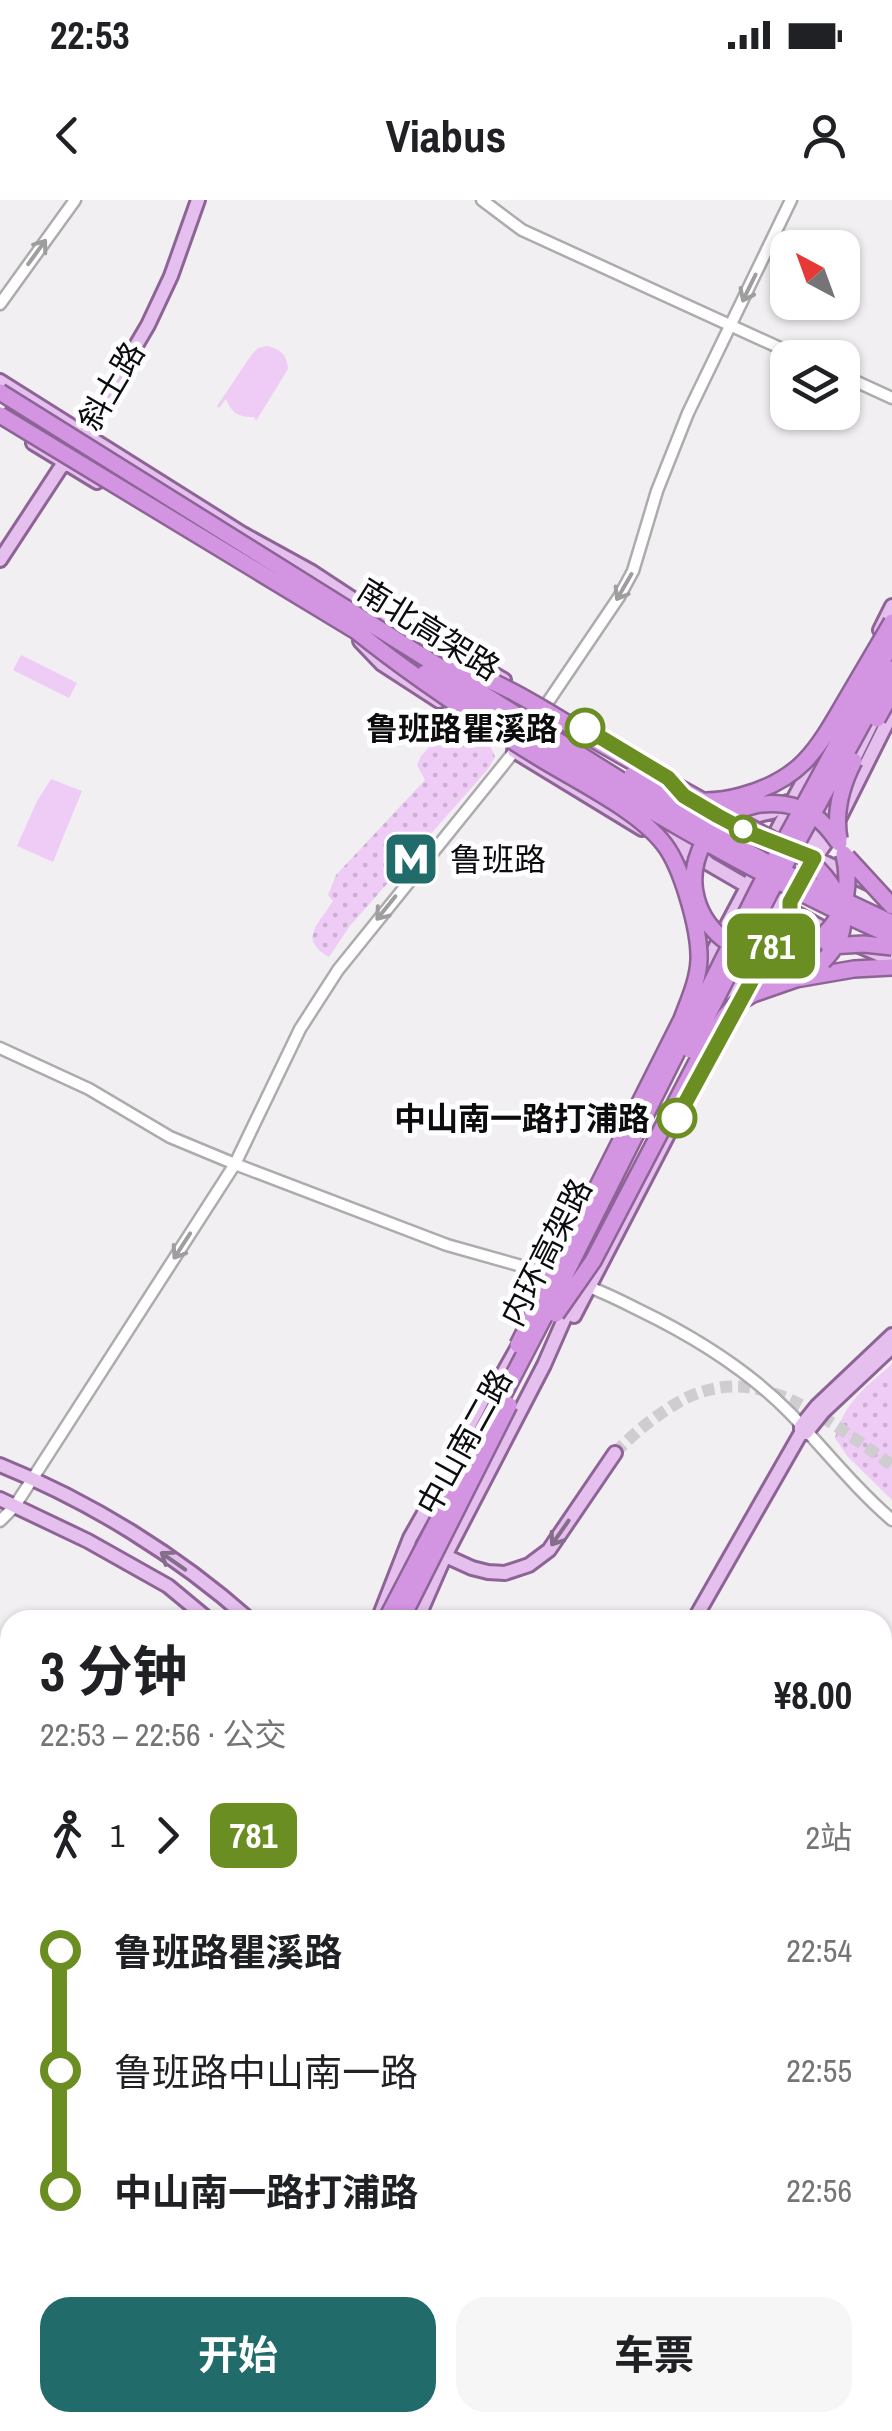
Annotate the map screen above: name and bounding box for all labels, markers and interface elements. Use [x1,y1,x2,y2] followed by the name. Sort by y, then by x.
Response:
[50,10,130,61] text: 22:53
[386,105,506,166] text: Viabus
[40,108,95,163] icon: back
[797,108,852,163] icon: person
[770,230,860,320] north arrow
[770,230,860,430] map controls
[27,239,48,266] one-way arrow
[739,273,758,302] one-way arrow
[68,334,154,438] street label: 斜土路
[770,340,860,430] button: layers
[350,568,508,690] street label: 南北高架路
[614,572,634,601] one-way arrow
[366,707,558,750] place label: 鲁班路瞿溪路
[566,709,604,747] marker: 鲁班路瞿溪路
[730,816,756,842] unlabelled marker
[381,829,441,889] metro station icon: 鲁班路
[450,838,546,881] place label: 鲁班路
[376,894,398,920] one-way arrow
[714,914,828,978] line badge: 781
[747,923,795,970] text: 781
[394,1097,650,1140] place label: 中山南一路打浦路
[658,1099,696,1137] marker: 中山南一路打浦路
[491,1171,601,1333] street label: 内环高架路
[172,1231,193,1260] one-way arrow
[406,1362,522,1522] street label: 中山南二路
[550,1519,571,1546] one-way arrow
[159,1551,187,1572] one-way arrow
[40,1634,188,1708] text: 3 分钟
[774,1670,852,1721] text: ¥8.00
[40,1713,286,1756] text: 22:53 – 22:56 · 公交
[40,1808,95,1863] icon: walk
[140,1808,195,1863] icon: forward
[230,1812,277,1859] text: 781
[110,1814,125,1857] text: 1
[805,1816,852,1859] text: 2站
[114,1927,342,1978] text: 鲁班路瞿溪路
[786,1929,852,1972] text: 22:54
[114,2047,418,2098] text: 鲁班路中山南一路
[786,2049,852,2092] text: 22:55
[114,2167,418,2218] text: 中山南一路打浦路
[786,2169,852,2212] text: 22:56
[40,2297,436,2412] button: 开始
[456,2297,852,2412] button: 车票

